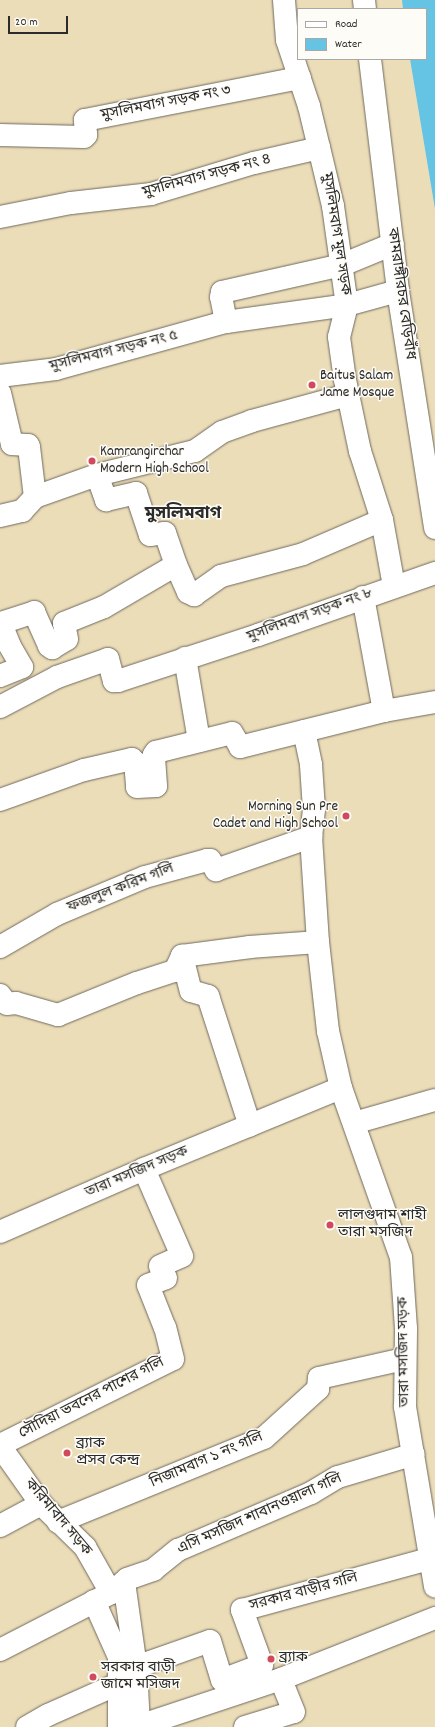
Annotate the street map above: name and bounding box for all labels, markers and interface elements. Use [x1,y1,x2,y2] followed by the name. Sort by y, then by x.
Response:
[10,8,70,34] scale bar
[297,8,427,60] legend
[15,14,38,31] text: 20 m
[335,16,357,33] text: Road
[335,36,362,53] text: Water
[99,83,233,125] street label: মুসলিমবাগ সড়ক নং ৩
[141,151,273,203] street label: মুসলিমবাগ সড়ক নং ৪
[316,171,354,297] street label: মুসলিমবাগ মূল সড়ক
[382,227,418,361] street label: কামরাঙ্গীরচর বেড়িবাঁধ
[48,327,180,377] street label: মুসলিমবাগ সড়ক নং ৫
[320,367,394,402] place label: Baitus Salam Jame Mosque
[307,380,317,390] marker: Baitus Salam Jame Mosque
[100,443,209,478] place label: Kamrangirchar Modern High School
[87,456,97,466] marker: Kamrangirchar Modern High School
[145,506,221,526] district label: মুসলিমবাগ
[245,585,375,647] street label: মুসলিমবাগ সড়ক নং ৮
[213,798,338,833] place label: Morning Sun Pre Cadet and High School
[341,811,351,821] marker: Morning Sun Pre Cadet and High School
[65,860,177,918] street label: ফজলুল করিম গলি
[83,1143,191,1203] street label: তারা মসজিদ সড়ক
[338,1207,426,1242] place label: লালগুদাম শাহী তারা মসজিদ
[325,1220,335,1230] marker: লালগুদাম শাহী তারা মসজিদ
[395,1297,415,1407] street label: তারা মসজিদ সড়ক
[16,1354,168,1444] street label: সৌদিয়া ভবনের পাশের গলি
[148,1429,266,1493] street label: নিজামবাগ ১ নং গলি
[76,1435,140,1470] place label: ব্র্যাক প্রসব কেন্দ্র
[61,1447,73,1459] marker: ব্র্যাক প্রসব কেন্দ্র
[175,1470,345,1560] street label: এসি মসজিদ শাবানওয়ালা গলি
[20,1476,94,1560] street label: করিমাবাদ সড়ক
[248,1570,360,1616] street label: সরকার বাড়ীর গলি
[279,1650,308,1668] place label: ব্র্যাক
[266,1654,276,1664] marker: ব্র্যাক
[101,1659,180,1694] place label: সরকার বাড়ী জামে মসিজদ
[88,1672,98,1682] marker: সরকার বাড়ী জামে মসিজদ

